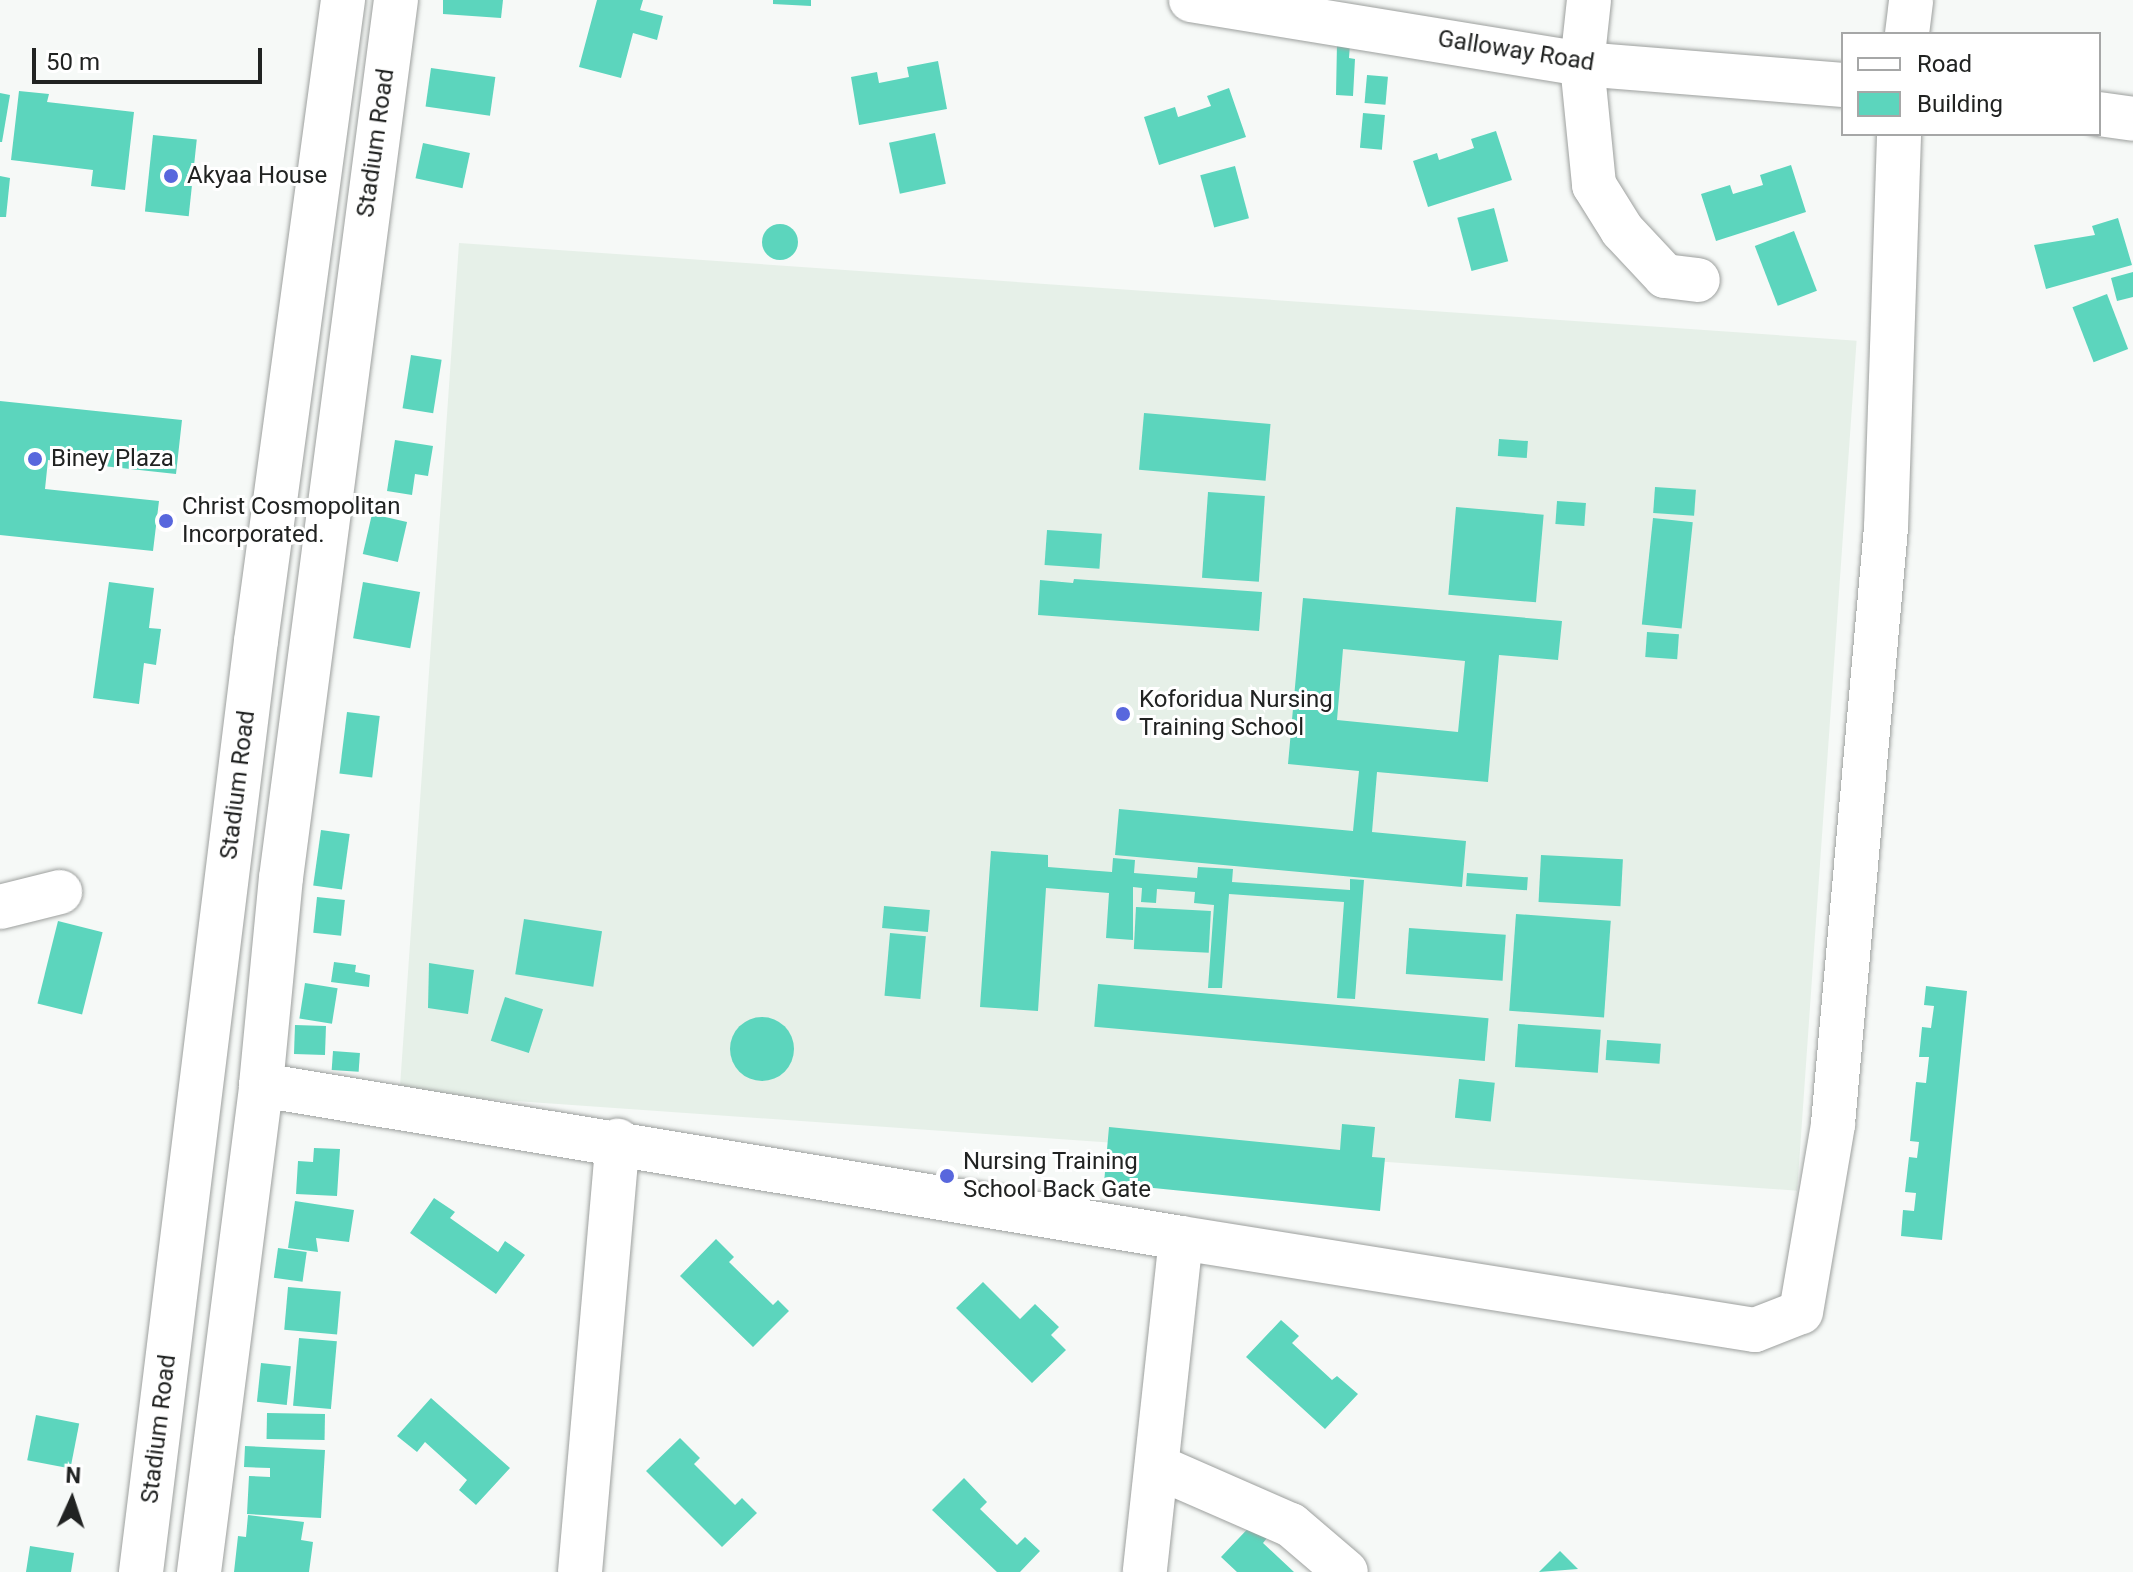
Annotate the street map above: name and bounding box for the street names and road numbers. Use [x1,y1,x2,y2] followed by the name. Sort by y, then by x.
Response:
[1436,24,1596,78] street label: Galloway Road
[351,67,401,219] street label: Stadium Road
[215,709,261,861] street label: Stadium Road
[136,1353,182,1505] street label: Stadium Road

